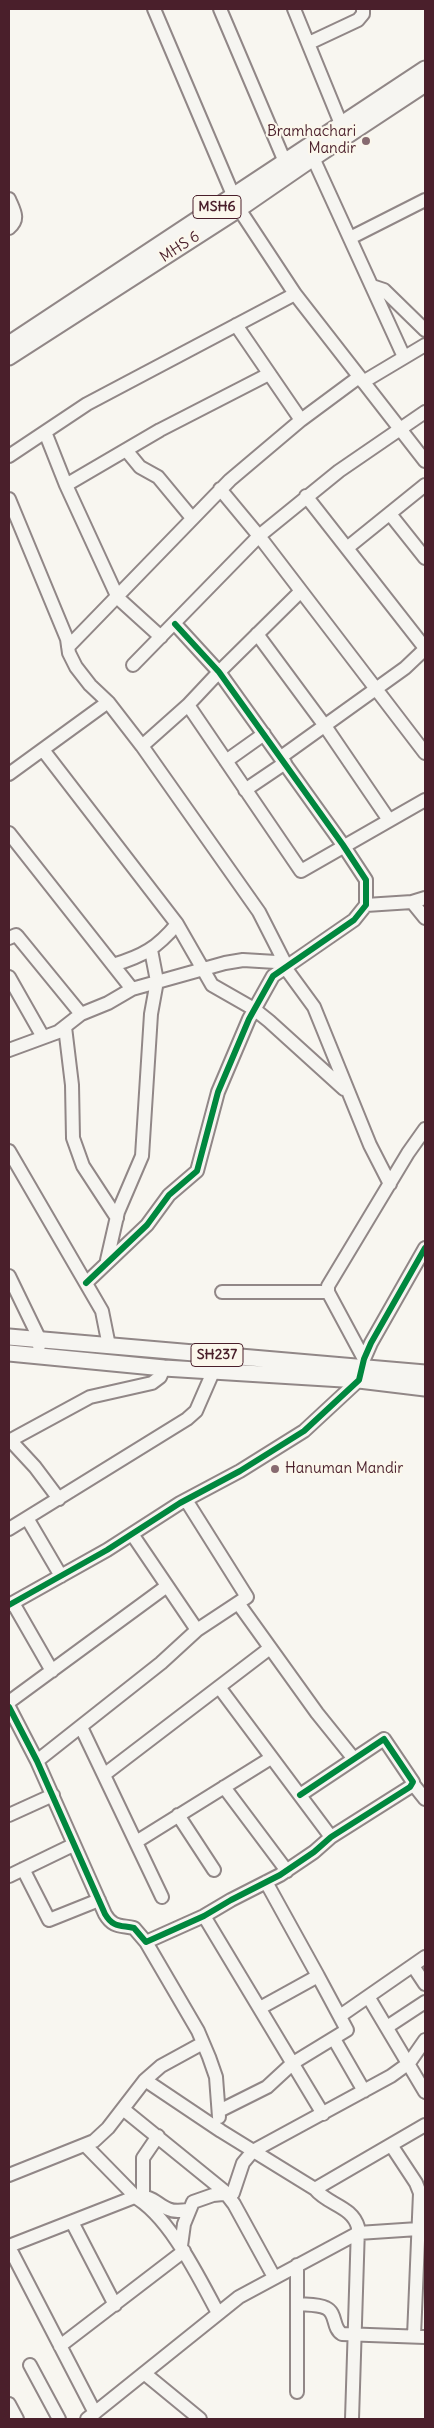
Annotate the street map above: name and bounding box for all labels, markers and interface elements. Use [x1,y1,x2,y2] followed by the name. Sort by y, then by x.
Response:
[267,123,356,158] place label: Bramhachari Mandir
[360,135,372,147] marker: Bramhachari Mandir
[193,196,241,218] road number: MSH6
[157,228,203,266] street label: MHS 6
[191,1344,243,1366] road number: SH237
[285,1460,403,1478] place label: Hanuman Mandir
[269,1463,281,1475] marker: Hanuman Mandir

